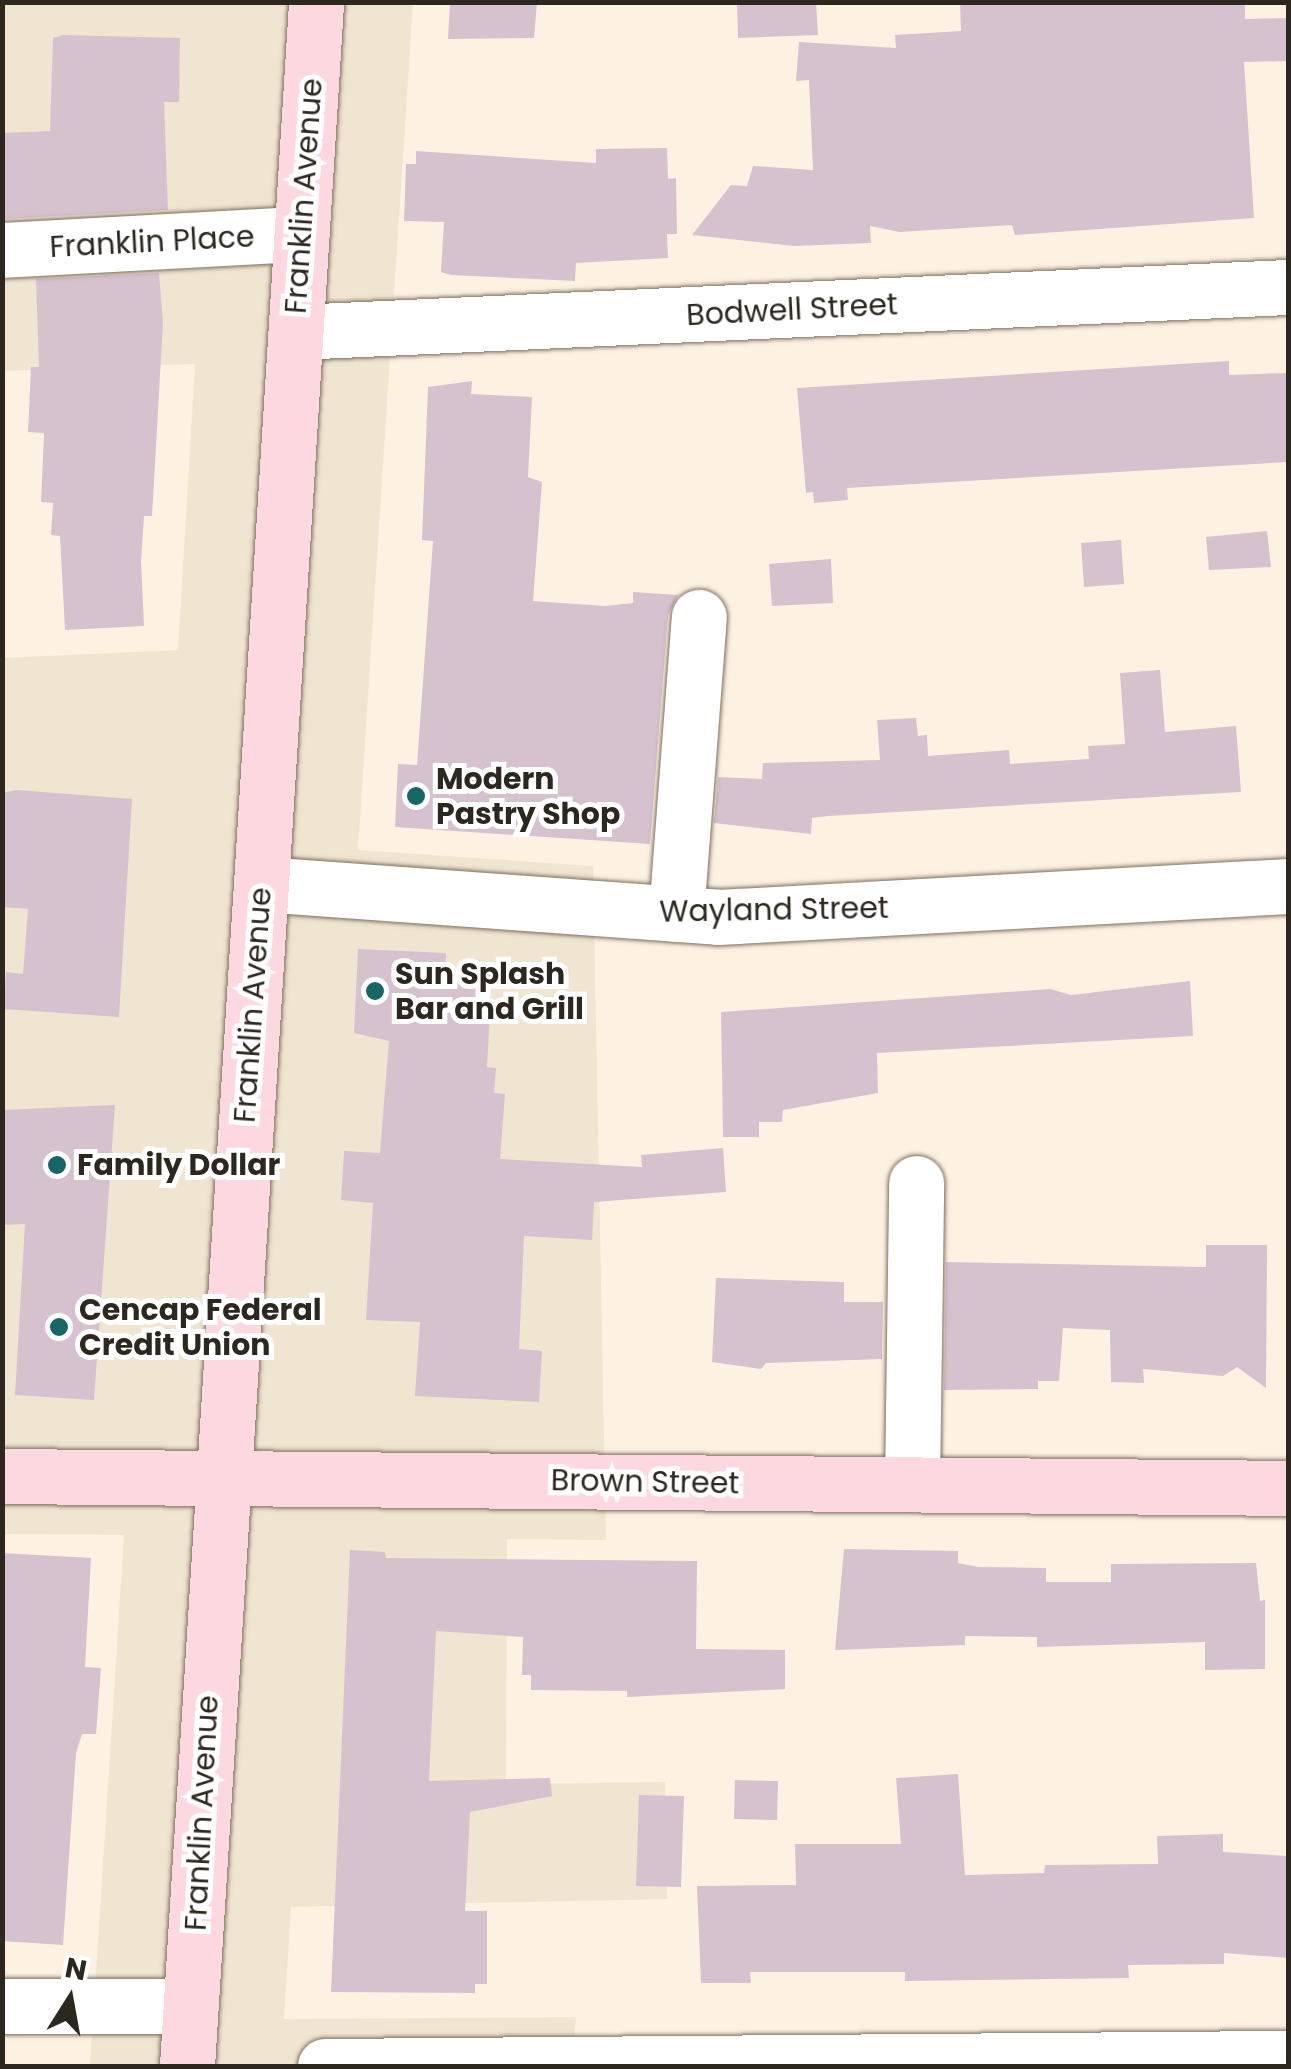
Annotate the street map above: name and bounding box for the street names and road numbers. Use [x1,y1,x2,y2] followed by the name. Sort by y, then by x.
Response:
[278,77,330,315] street label: Franklin Avenue
[49,219,255,265] street label: Franklin Place
[685,286,899,334] street label: Bodwell Street
[227,886,279,1124] street label: Franklin Avenue
[659,890,889,930] street label: Wayland Street
[550,1462,740,1502] street label: Brown Street
[178,1694,226,1932] street label: Franklin Avenue

